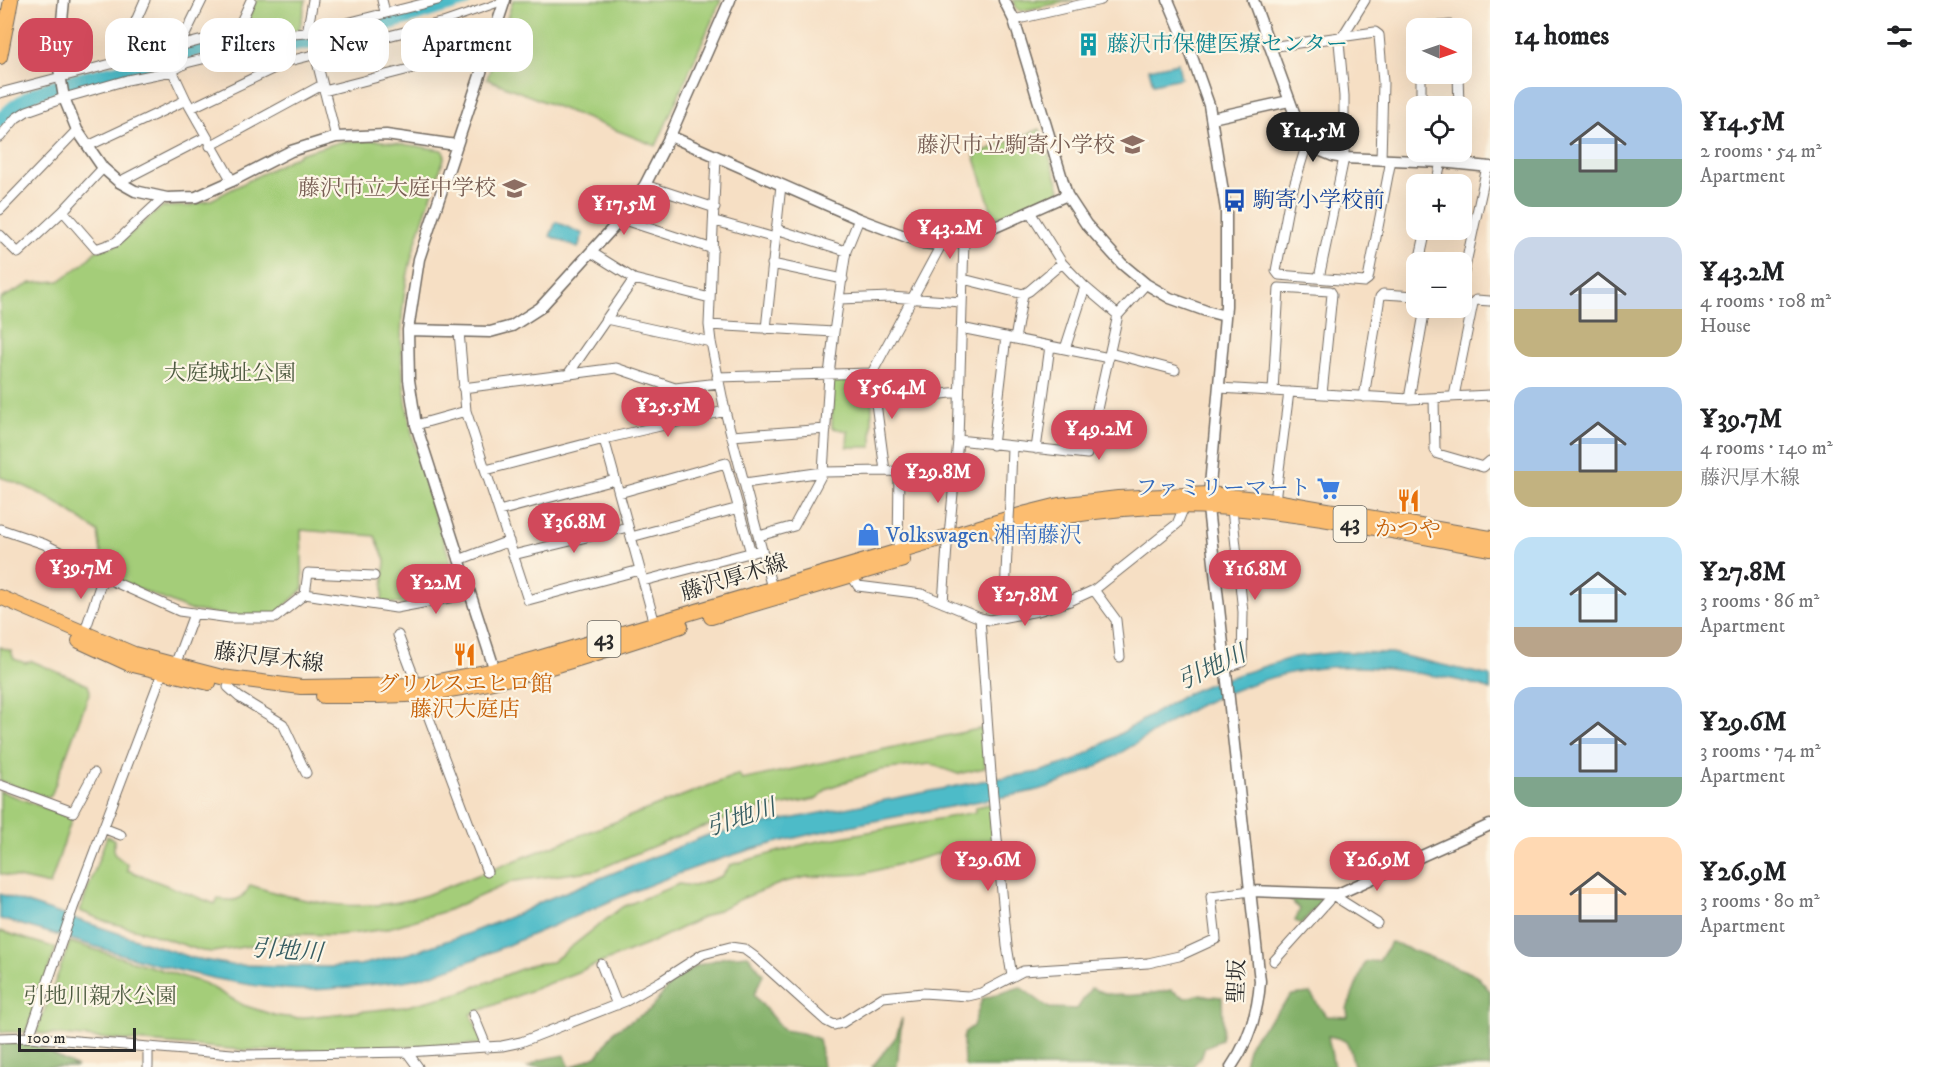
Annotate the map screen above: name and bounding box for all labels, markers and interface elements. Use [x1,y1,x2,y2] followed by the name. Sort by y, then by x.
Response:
[18,18,93,72] chip: Buy
[105,18,188,72] chip: Rent
[200,18,296,72] chip: Filters
[308,18,389,72] chip: New
[401,18,533,72] chip: Apartment
[1406,18,1472,84] north arrow
[1406,18,1472,318] map controls
[1514,20,1609,53] text: 14 homes
[1883,20,1916,53] icon: filters
[1076,31,1102,57] building icon: 藤沢市保健医療センター
[1107,31,1348,58] place label: 藤沢市保健医療センター
[1406,96,1472,162] button: locate
[1700,106,1785,139] text: ¥14.5M
[1562,111,1634,183] icon: home
[1264,112,1362,163] pin: ¥14.5M
[1280,119,1346,144] text: ¥14.5M
[917,132,1115,159] place label: 藤沢市立駒寄小学校
[1120,132,1146,158] school or university icon: 藤沢市立駒寄小学校
[1700,139,1822,164] text: 2 rooms · 54 m²
[1700,164,1785,189] text: Apartment
[1406,174,1472,240] button: +
[298,175,496,202] place label: 藤沢市立大庭中学校
[501,175,527,201] school or university icon: 藤沢市立大庭中学校
[575,185,673,236] pin: ¥17.5M
[1222,187,1248,213] bus stop icon: 駒寄小学校前
[1253,187,1385,214] place label: 駒寄小学校前
[592,192,656,217] text: ¥17.5M
[901,209,999,260] pin: ¥43.2M
[917,216,983,241] text: ¥43.2M
[1406,252,1472,318] button: −
[1700,256,1785,289] text: ¥43.2M
[1562,261,1634,333] icon: home
[1700,289,1831,314] text: 4 rooms · 108 m²
[1700,314,1751,339] text: House
[164,360,296,387] park label: 大庭城址公園
[843,369,941,420] pin: ¥56.4M
[858,376,926,401] text: ¥56.4M
[619,387,717,438] pin: ¥25.5M
[635,394,701,419] text: ¥25.5M
[1700,403,1782,436] text: ¥39.7M
[1050,410,1148,461] pin: ¥49.2M
[1562,411,1634,483] icon: home
[1065,417,1133,442] text: ¥49.2M
[1700,436,1833,461] text: 4 rooms · 140 m²
[889,453,987,504] pin: ¥29.8M
[905,460,971,485] text: ¥29.8M
[1700,466,1800,491] text: 藤沢厚木線
[1135,475,1311,502] place label: ファミリーマート
[1316,475,1342,501] supermarket icon: ファミリーマート
[1395,487,1421,513] restaurant icon: かつや
[525,503,623,554] pin: ¥36.8M
[1334,506,1366,542] road number: 43
[542,510,606,535] text: ¥36.8M
[1375,516,1441,543] place label: かつや
[855,522,881,548] shop icon: Volkswagen 湘南藤沢
[885,522,1082,549] place label: Volkswagen 湘南藤沢
[32,549,130,600] pin: ¥39.7M
[677,549,791,607] street label: 藤沢厚木線
[1206,550,1304,601] pin: ¥16.8M
[49,556,113,581] text: ¥39.7M
[1700,556,1786,589] text: ¥27.8M
[1223,557,1287,582] text: ¥16.8M
[1562,561,1634,633] icon: home
[400,564,472,615] pin: ¥22M
[410,571,462,596] text: ¥22M
[976,576,1074,627] pin: ¥27.8M
[992,583,1058,608] text: ¥27.8M
[1700,589,1819,614] text: 3 rooms · 86 m²
[1700,614,1785,639] text: Apartment
[588,621,620,657] road number: 43
[213,638,325,678] street label: 藤沢厚木線
[1173,638,1254,697] water label: 引地川
[452,642,478,668] restaurant icon: グリルスエヒロ館 藤沢大庭店
[377,671,553,723] place label: グリルスエヒロ館 藤沢大庭店
[1700,706,1787,739] text: ¥29.6M
[1562,711,1634,783] icon: home
[1700,739,1821,764] text: 3 rooms · 74 m²
[1700,764,1785,789] text: Apartment
[702,792,783,843] water label: 引地川
[939,841,1037,892] pin: ¥29.6M
[1328,841,1426,892] pin: ¥26.9M
[955,848,1021,873] text: ¥29.6M
[1344,848,1410,873] text: ¥26.9M
[1700,856,1787,889] text: ¥26.9M
[1562,861,1634,933] icon: home
[1700,889,1820,914] text: 3 rooms · 80 m²
[1700,914,1785,939] text: Apartment
[250,934,327,969] water label: 引地川
[1223,959,1251,1003] street label: 聖坂
[23,983,177,1010] park label: 引地川親水公園
[18,1025,136,1052] scale bar
[27,1028,66,1048] text: 100 m

